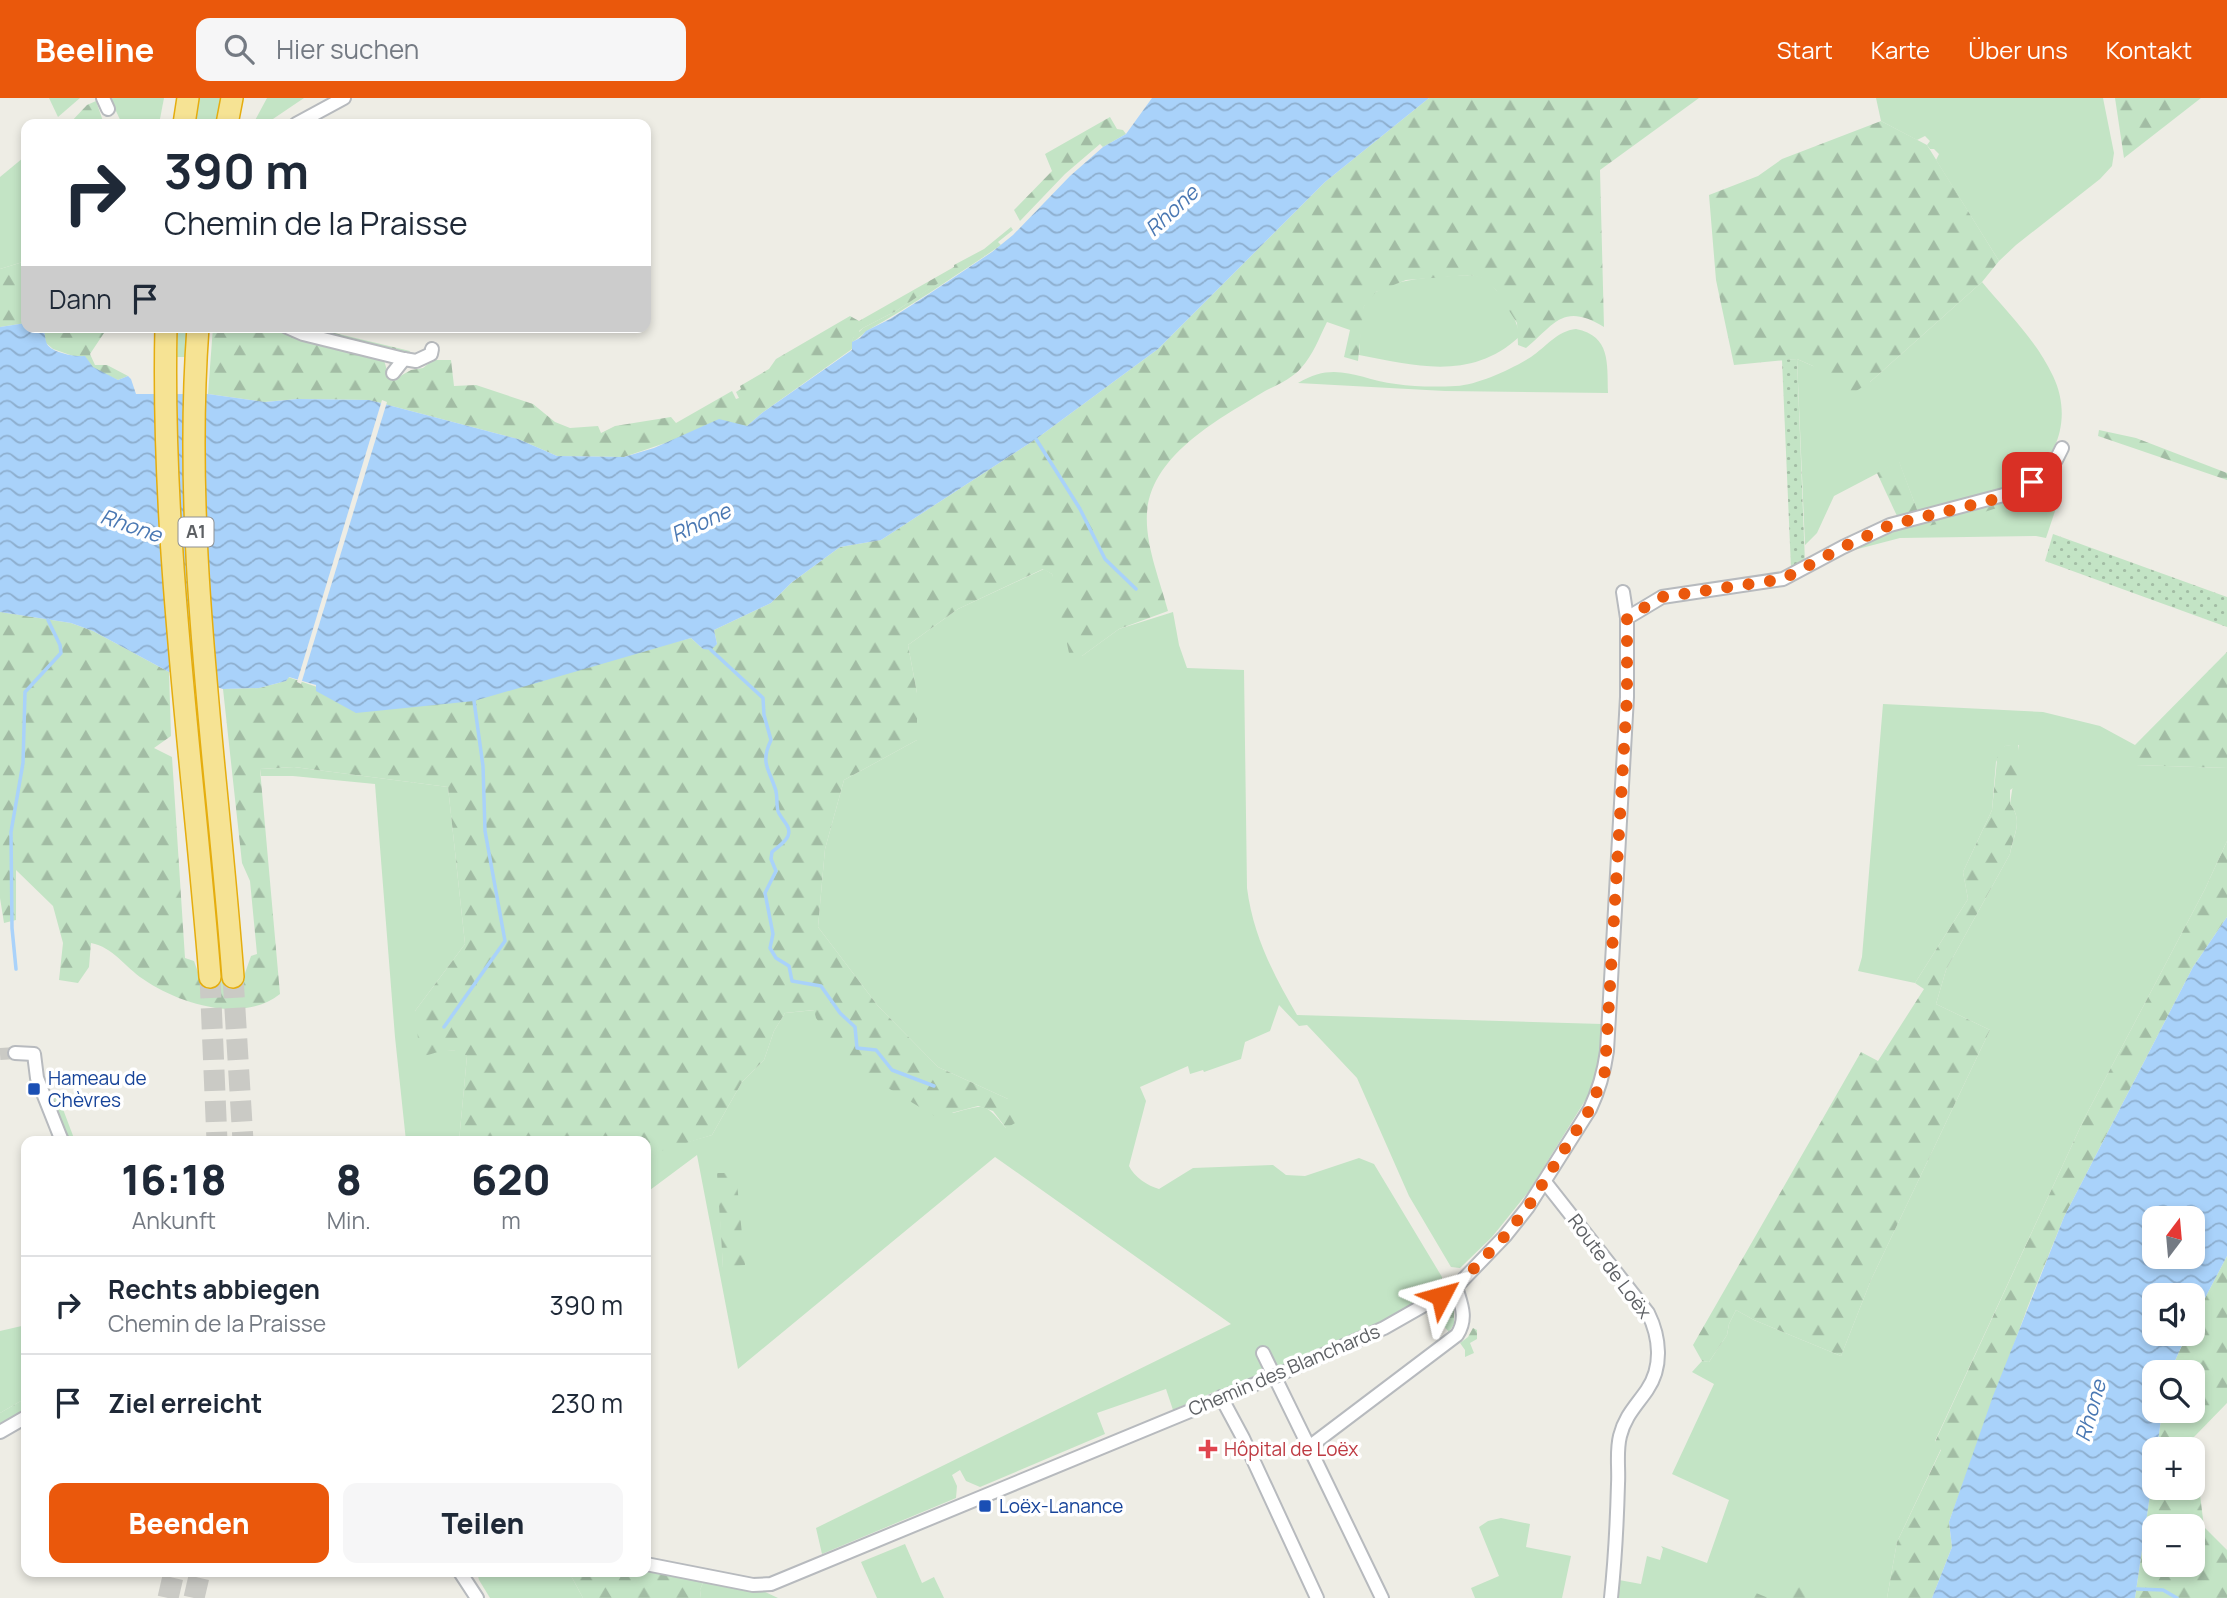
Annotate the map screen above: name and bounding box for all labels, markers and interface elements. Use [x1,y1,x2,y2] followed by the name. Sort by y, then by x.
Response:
[196,18,686,81] search box
[35,27,154,72] text: Beeline
[220,30,258,68] icon: search
[276,31,419,67] text: Hier suchen
[1777,33,1833,66] text: Start
[1871,33,1930,66] text: Karte
[1968,33,2068,66] text: Über uns
[2106,33,2192,66] text: Kontakt
[164,137,309,204] text: 390 m
[49,147,140,238] icon: right
[1139,177,1205,242] water label: Rhone
[164,201,468,245] text: Chemin de la Praisse
[126,280,164,318] icon: arrive
[49,281,112,317] text: Dann
[2002,452,2062,512] pin
[2013,463,2051,501] icon: arrive
[666,495,737,548] water label: Rhone
[97,502,167,549] water label: Rhone
[178,518,214,546] road number: A1
[48,1065,147,1113] place label: Hameau de Chèvres
[26,1081,42,1097] marker: Hameau de Chèvres
[121,1150,227,1208] text: 16:18
[336,1150,362,1208] text: 8
[471,1150,551,1208] text: 620
[132,1204,216,1236] text: Ankunft
[327,1204,371,1236] text: Min.
[501,1204,521,1236] text: m
[2142,1206,2205,1269] north arrow
[2142,1206,2205,1577] map controls
[1562,1208,1658,1324] street label: Route de Loëx
[1404,1259,1478,1333] position arrow
[108,1271,320,1307] text: Rechts abbiegen
[2142,1283,2205,1346] button: sound
[49,1286,87,1324] icon: right
[549,1287,623,1323] text: 390 m
[108,1307,326,1339] text: Chemin de la Praisse
[1184,1318,1384,1422] street label: Chemin des Blanchards
[2142,1360,2205,1423] button: search
[2068,1375,2113,1445] water label: Rhone
[49,1384,87,1422] icon: arrive
[108,1385,262,1421] text: Ziel erreicht
[551,1385,623,1421] text: 230 m
[1224,1436,1358,1462] place label: Hôpital de Loëx
[2142,1437,2205,1500] button: +
[1198,1439,1218,1459] marker: Hôpital de Loëx
[49,1483,329,1563] button: Beenden
[343,1483,623,1563] button: Teilen
[999,1493,1123,1519] place label: Loëx-Lanance
[977,1498,993,1514] marker: Loëx-Lanance
[2142,1514,2205,1577] button: −

